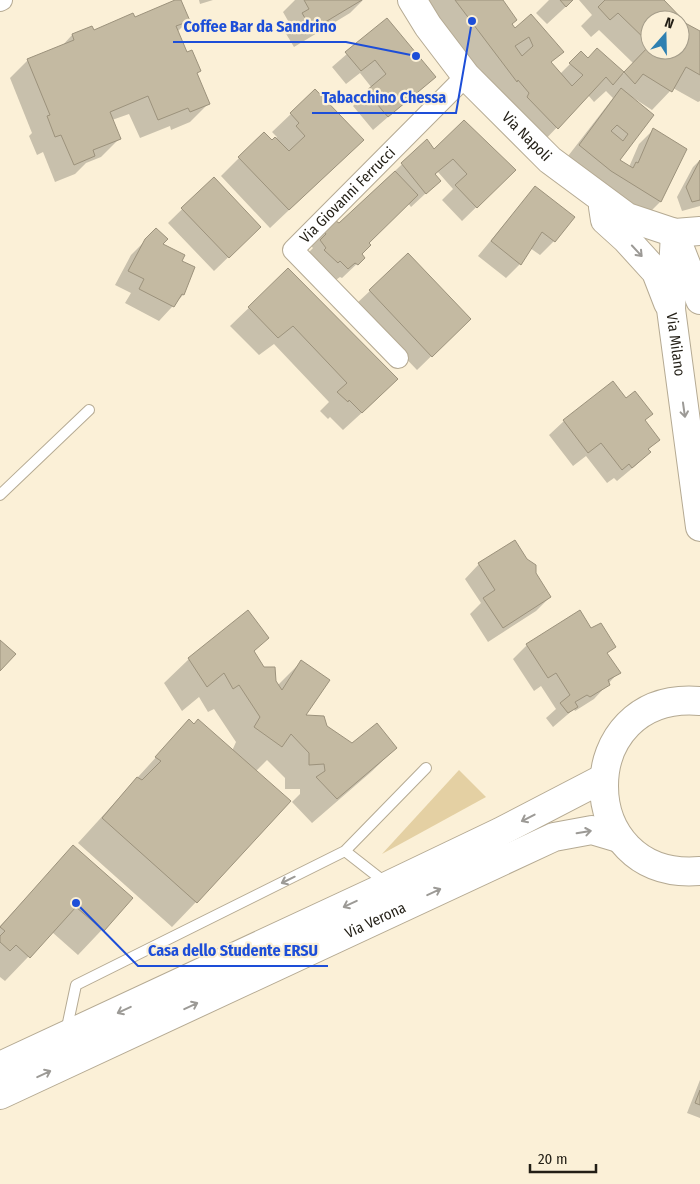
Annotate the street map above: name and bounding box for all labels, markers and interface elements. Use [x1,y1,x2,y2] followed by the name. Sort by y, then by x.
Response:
[640,10,690,60] north arrow
[173,11,346,42] callout: Coffee Bar da Sandrino
[662,14,676,33] text: N
[184,17,337,36] text: Coffee Bar da Sandrino
[312,82,456,113] callout: Tabacchino Chessa
[322,88,446,107] text: Tabacchino Chessa
[498,108,555,165] street label: Via Napoli
[296,144,399,247] street label: Via Giovanni Ferrucci
[632,244,643,257] one-way arrow
[663,312,689,378] street label: Via Milano
[679,401,689,417] one-way arrow
[521,814,536,823] one-way arrow
[575,826,591,836] one-way arrow
[281,875,296,885] one-way arrow
[426,887,441,897] one-way arrow
[342,898,409,942] street label: Via Verona
[343,899,358,909] one-way arrow
[138,935,328,966] callout: Casa dello Studente ERSU
[148,941,318,960] text: Casa dello Studente ERSU
[183,1000,198,1010] one-way arrow
[117,1005,132,1015] one-way arrow
[36,1069,51,1079] one-way arrow
[530,1142,596,1174] scale bar
[538,1150,568,1168] text: 20 m

